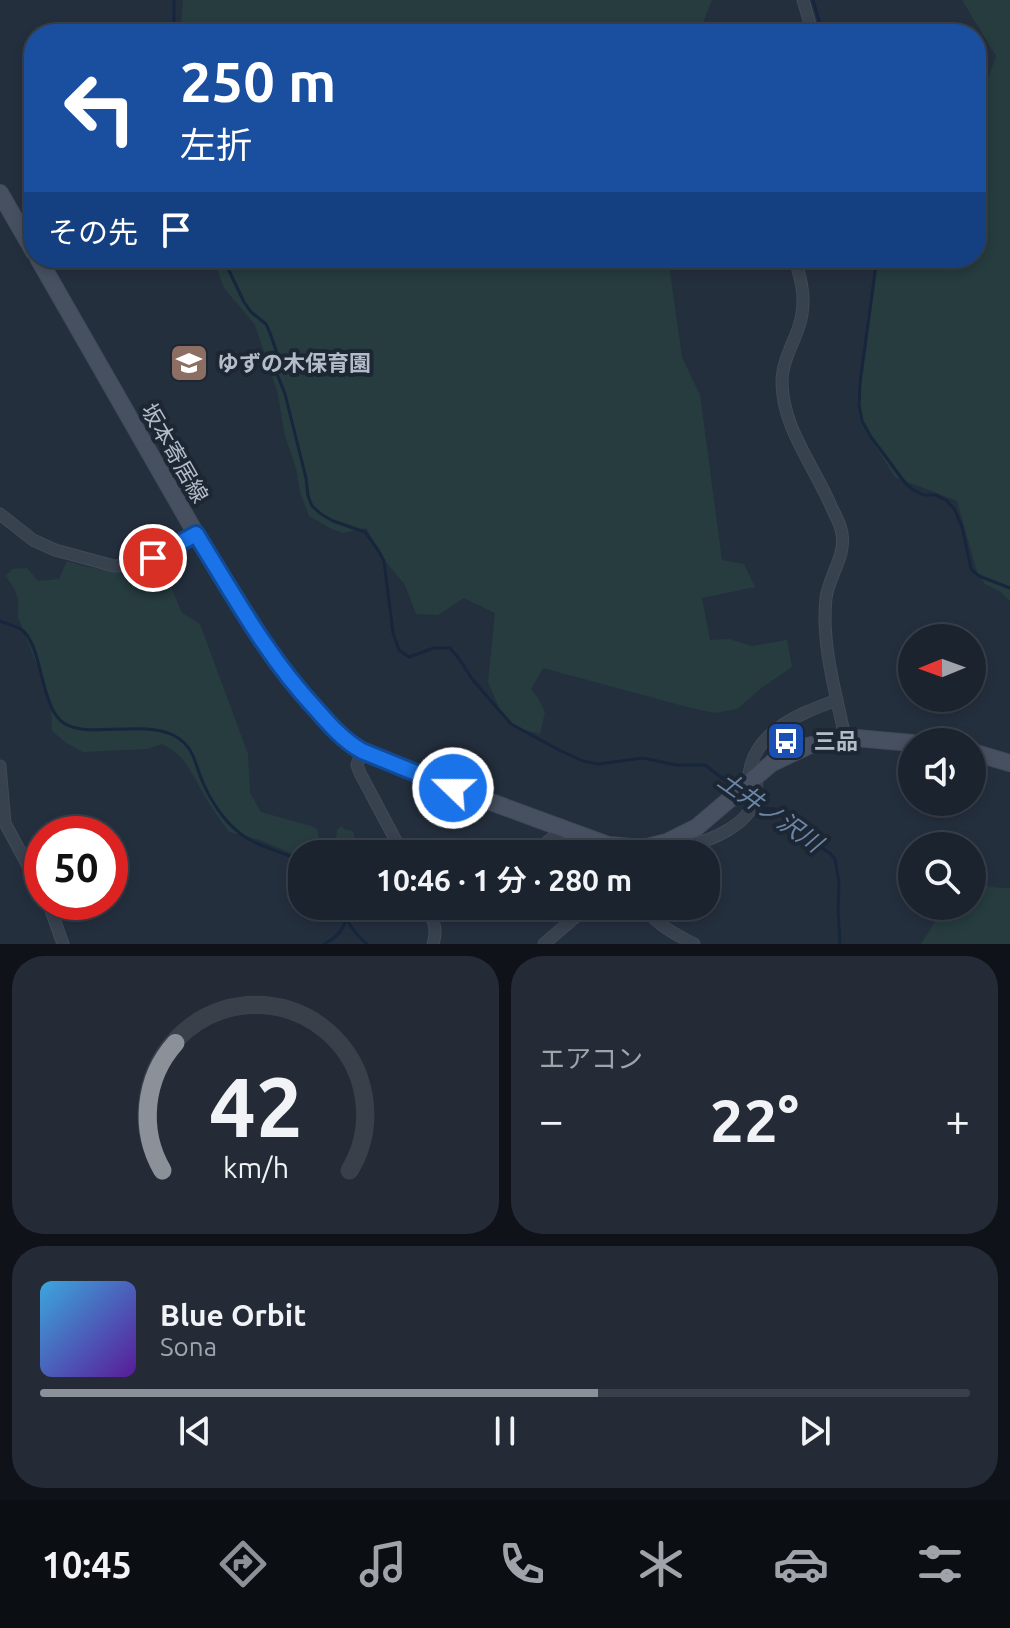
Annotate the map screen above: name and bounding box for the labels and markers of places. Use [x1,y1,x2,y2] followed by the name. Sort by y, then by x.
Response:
[168,342,210,384] school or university icon: ゆずの木保育園
[217,350,371,375] place label: ゆずの木保育園
[119,524,187,592] pin
[765,720,807,762] bus stop icon: 三品
[814,728,858,753] place label: 三品

